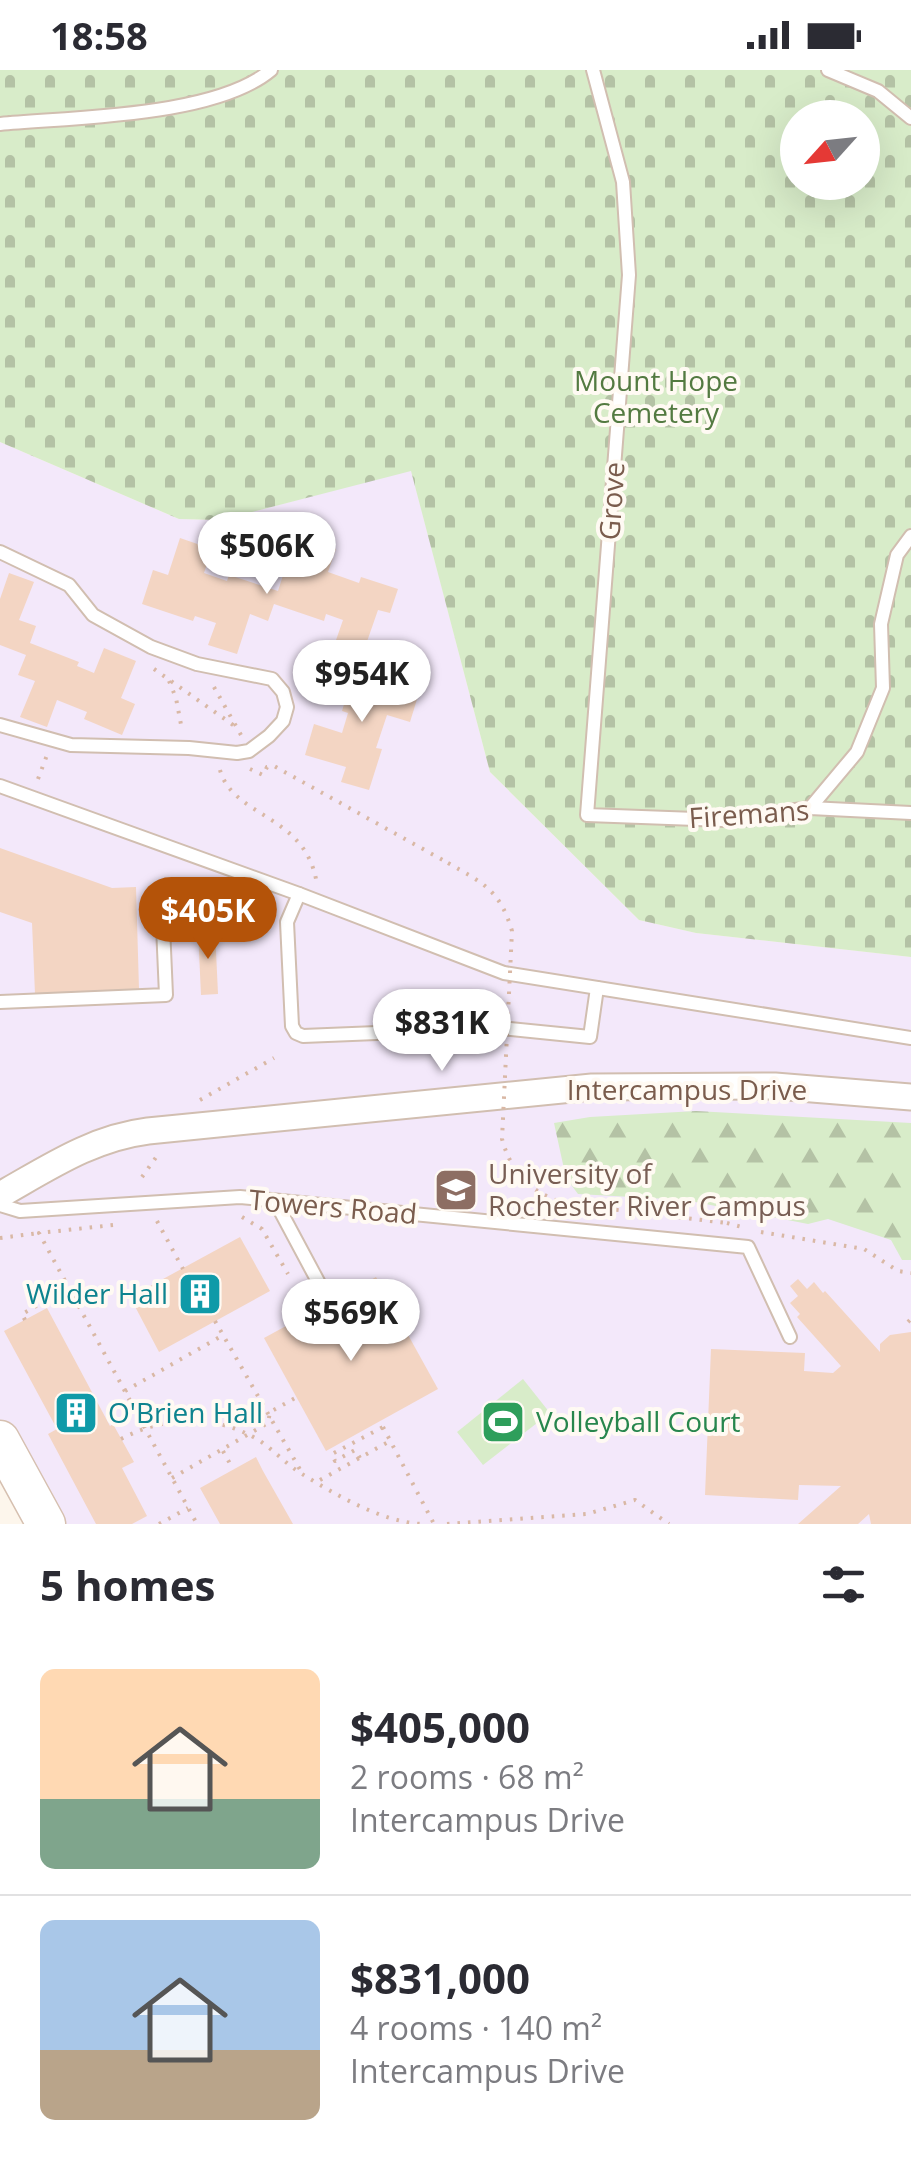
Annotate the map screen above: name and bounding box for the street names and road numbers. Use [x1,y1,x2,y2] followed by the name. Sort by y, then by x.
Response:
[589,461,633,541] street label: Grove
[687,790,810,836] street label: Firemans
[567,1070,807,1108] street label: Intercampus Drive
[247,1180,419,1232] street label: Towers Road

